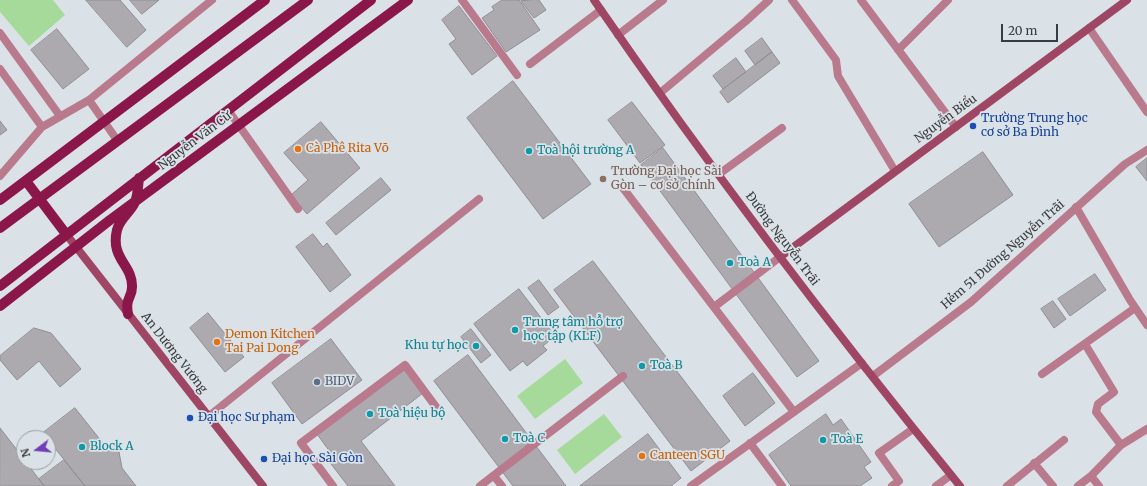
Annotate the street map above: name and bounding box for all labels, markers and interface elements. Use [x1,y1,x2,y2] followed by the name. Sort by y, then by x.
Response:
[1003,16,1060,42] scale bar
[1008,23,1037,38] text: 20 m
[912,92,980,146] street label: Nguyễn Biểu
[156,109,234,173] street label: Nguyễn Văn Cừ
[981,112,1088,140] place label: Trường Trung học cơ sở Ba Đình
[968,121,978,131] marker: Trường Trung học cơ sở Ba Đình
[306,142,389,156] place label: Cà Phê Rita Võ
[293,144,303,154] marker: Cà Phê Rita Võ
[537,144,634,158] place label: Toà hội trường A
[524,146,534,156] marker: Toà hội trường A
[611,165,722,193] place label: Trường Đại học Sài Gòn – cơ sở chính
[598,174,608,184] marker: Trường Đại học Sài Gòn – cơ sở chính
[742,189,822,289] street label: Đường Nguyễn Trãi
[938,198,1068,312] street label: Hẻm 51 Đường Nguyễn Trãi
[738,256,771,270] place label: Toà A
[725,258,735,268] marker: Toà A
[138,310,210,396] street label: An Dương Vương
[523,316,623,344] place label: Trung tâm hỗ trợ học tập (KLF)
[510,325,520,335] marker: Trung tâm hỗ trợ học tập (KLF)
[225,328,315,356] place label: Demon Kitchen Tai Pai Dong
[212,337,222,347] marker: Demon Kitchen Tai Pai Dong
[405,339,468,353] place label: Khu tự học
[471,341,481,351] marker: Khu tự học
[650,359,682,373] place label: Toà B
[637,361,647,371] marker: Toà B
[325,375,354,389] place label: BIDV
[312,377,322,387] marker: BIDV
[378,407,445,421] place label: Toà hiệu bộ
[365,409,375,419] marker: Toà hiệu bộ
[198,411,295,425] place label: Đại học Sư phạm
[185,413,195,423] marker: Đại học Sư phạm
[16,430,56,470] north arrow
[513,432,545,446] place label: Toà C
[831,433,863,447] place label: Toà E
[500,434,510,444] marker: Toà C
[818,435,828,445] marker: Toà E
[90,440,134,454] place label: Block A
[77,442,87,452] marker: Block A
[17,447,33,459] text: N
[650,449,725,463] place label: Canteen SGU
[637,451,647,461] marker: Canteen SGU
[272,452,363,466] place label: Đại học Sài Gòn
[259,454,269,464] marker: Đại học Sài Gòn

